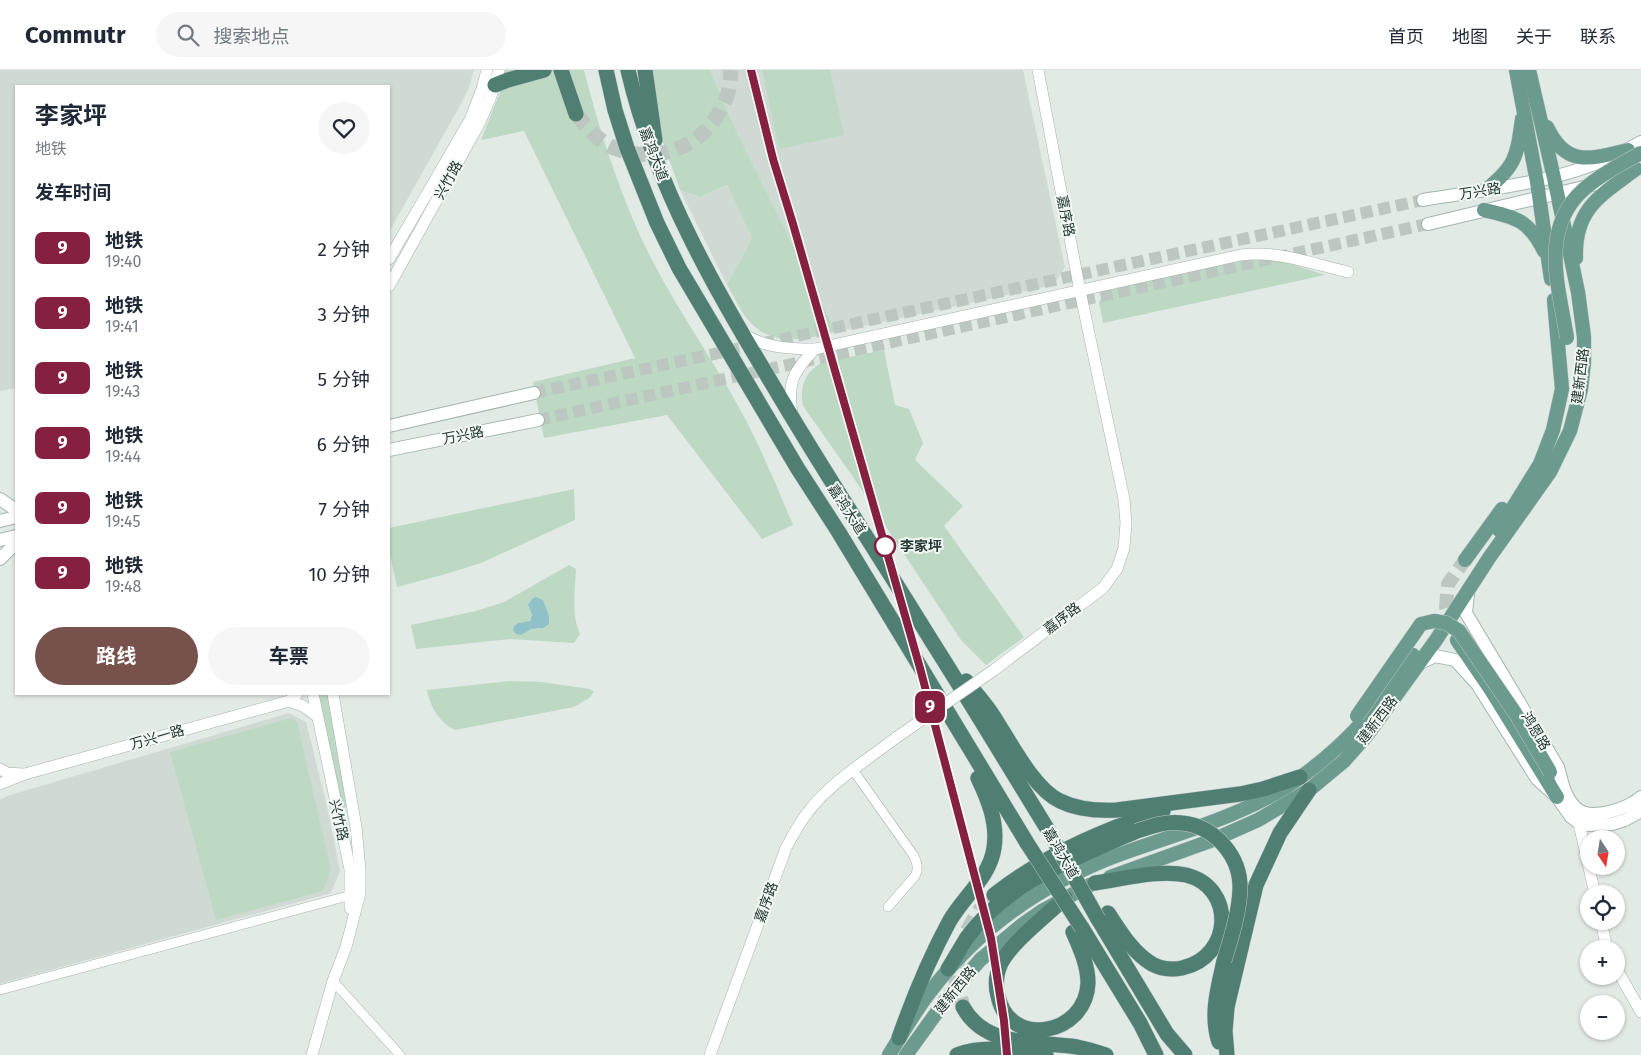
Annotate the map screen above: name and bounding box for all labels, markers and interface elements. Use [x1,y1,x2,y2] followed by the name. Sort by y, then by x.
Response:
[156,12,506,57] search box
[25,21,126,49] text: Commutr
[174,21,202,49] icon: search
[214,25,290,48] text: 搜索地点
[1388,26,1424,48] text: 首页
[1452,26,1488,48] text: 地图
[1516,26,1552,48] text: 关于
[1580,26,1616,48] text: 联系
[35,102,107,130] text: 李家坪
[318,102,370,154] button: heart
[636,125,672,183] street label: 嘉鸿大道
[35,139,67,158] text: 地铁
[431,158,466,203] street label: 兴竹路
[1458,180,1502,203] street label: 万兴路
[35,181,111,204] text: 发车时间
[1053,194,1078,238] street label: 嘉序路
[105,229,143,252] text: 地铁
[57,237,68,259] text: 9
[318,238,370,261] text: 2 分钟
[105,252,142,271] text: 19:40
[105,294,143,317] text: 地铁
[57,302,68,324] text: 9
[317,303,370,326] text: 3 分钟
[105,317,139,336] text: 19:41
[1569,347,1592,405] street label: 建新西路
[105,359,143,382] text: 地铁
[57,367,68,389] text: 9
[317,368,370,391] text: 5 分钟
[105,382,140,401] text: 19:43
[441,423,485,448] street label: 万兴路
[105,424,143,447] text: 地铁
[57,432,68,454] text: 9
[317,433,370,456] text: 6 分钟
[105,447,141,466] text: 19:44
[824,481,869,537] street label: 嘉鸿大道
[105,489,143,512] text: 地铁
[57,497,68,519] text: 9
[319,498,370,521] text: 7 分钟
[105,512,140,531] text: 19:45
[874,535,896,557] marker: 李家坪
[900,538,942,555] place label: 李家坪
[105,554,143,577] text: 地铁
[57,562,68,584] text: 9
[308,563,370,586] text: 10 分钟
[105,577,141,596] text: 19:48
[1040,599,1084,638] street label: 嘉序路
[35,627,198,685] button: 路线
[208,627,370,685] button: 车票
[914,691,946,723] line badge: 9
[1354,693,1401,748] street label: 建新西路
[925,696,935,718] text: 9
[1517,709,1554,754] street label: 鸿恩路
[128,722,186,753] street label: 万兴一路
[326,798,352,842] street label: 兴竹路
[1039,825,1082,882] street label: 嘉鸿大道
[1580,830,1625,875] north arrow
[1580,830,1625,1040] map controls
[751,880,782,925] street label: 嘉序路
[1580,885,1625,930] button: locate
[1580,940,1625,985] button: +
[931,963,980,1017] street label: 建新西路
[1580,995,1625,1040] button: −

